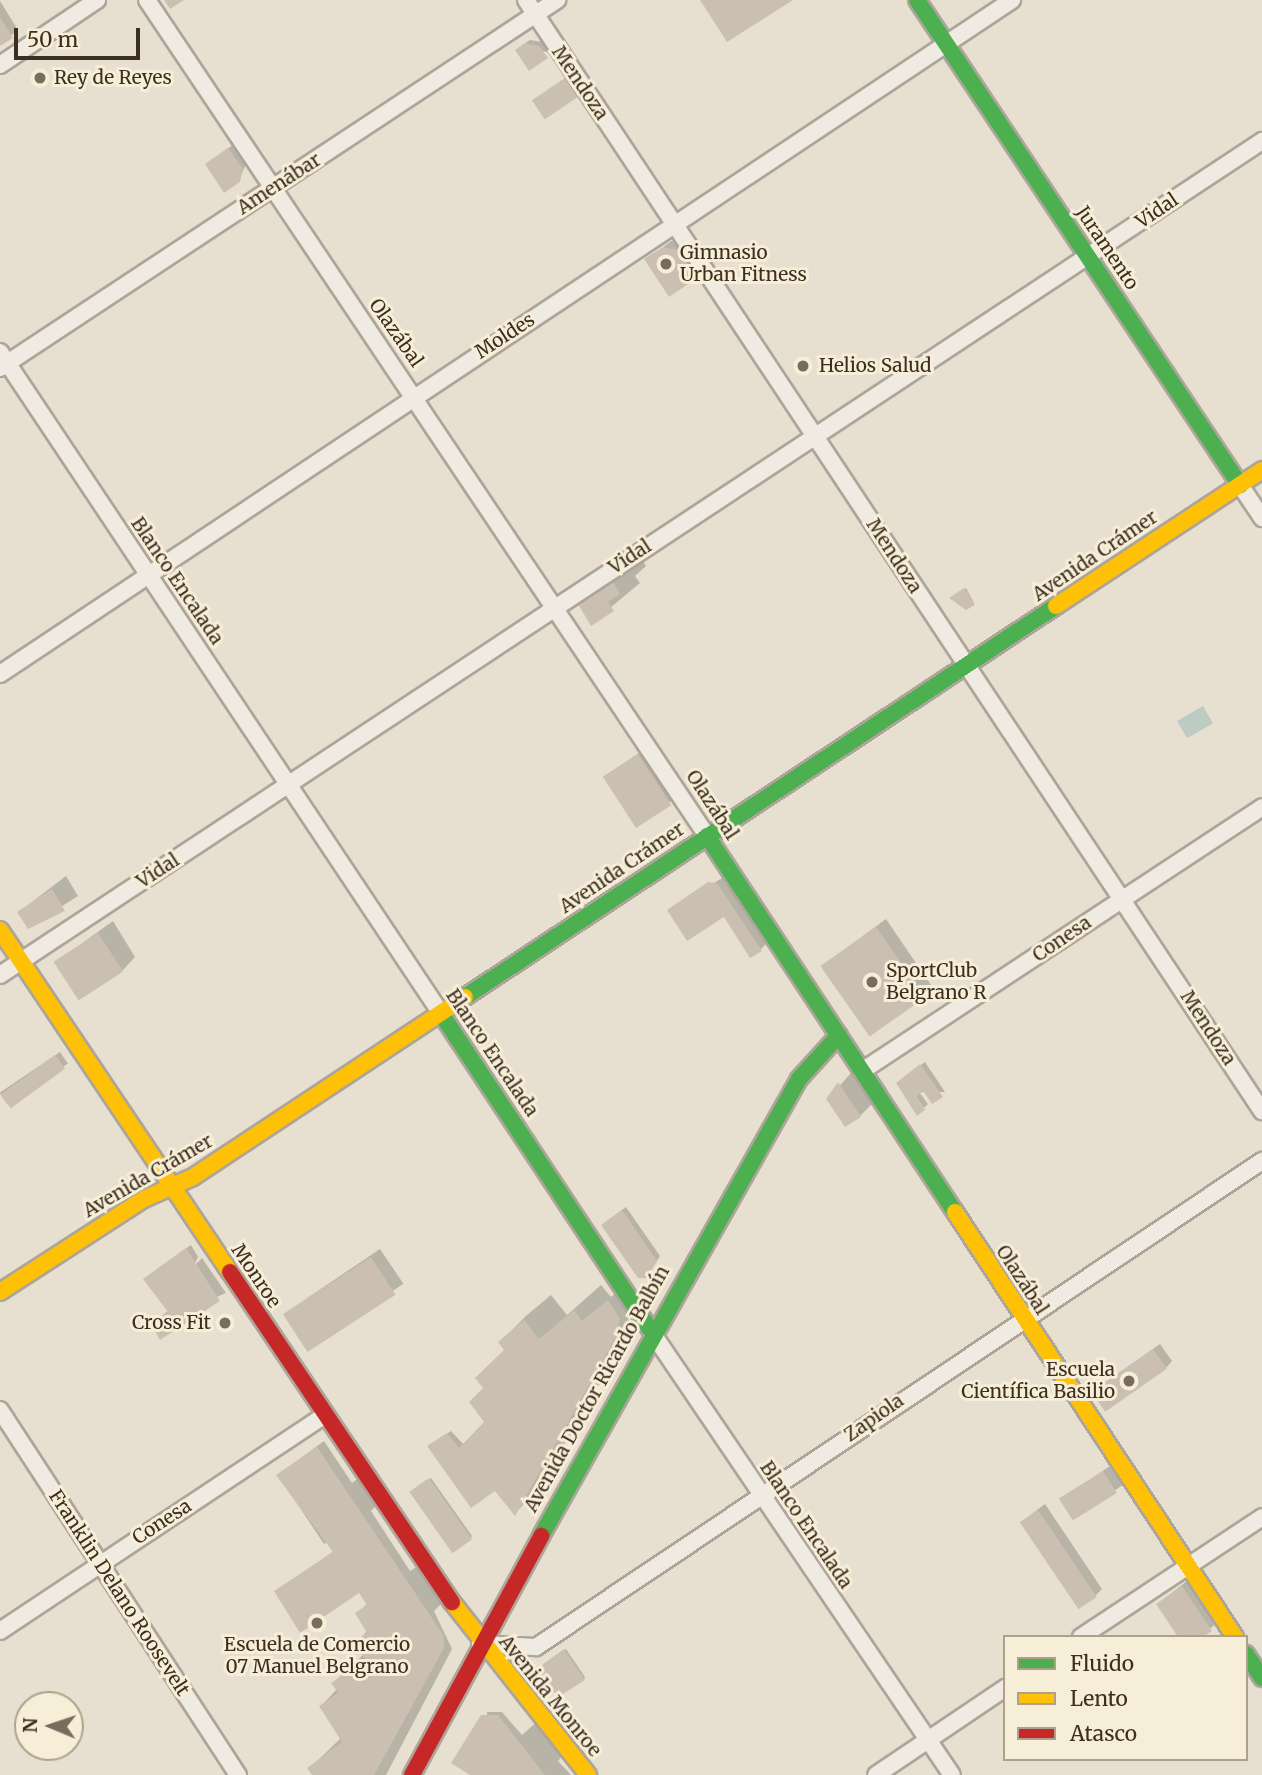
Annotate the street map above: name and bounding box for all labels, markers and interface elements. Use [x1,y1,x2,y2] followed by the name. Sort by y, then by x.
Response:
[18,14,144,58] scale bar
[27,26,78,53] text: 50 m
[547,42,613,124] street label: Mendoza
[54,67,172,89] place label: Rey de Reyes
[32,70,48,86] marker: Rey de Reyes
[233,149,325,219] street label: Amenábar
[1131,189,1183,233] street label: Vidal
[1071,202,1143,294] street label: Juramento
[680,242,807,286] place label: Gimnasio Urban Fitness
[658,256,674,272] marker: Gimnasio Urban Fitness
[364,294,428,372] street label: Olazábal
[471,308,539,364] street label: Moldes
[819,355,932,377] place label: Helios Salud
[793,356,813,376] marker: Helios Salud
[1028,506,1162,606] street label: Avenida Crámer
[126,513,228,649] street label: Blanco Encalada
[861,514,927,598] street label: Mendoza
[604,535,656,579] street label: Vidal
[681,766,743,844] street label: Olazábal
[555,818,689,918] street label: Avenida Crámer
[132,849,184,893] street label: Vidal
[1028,911,1096,967] street label: Conesa
[886,960,986,1004] place label: SportClub Belgrano R
[864,974,880,990] marker: SportClub Belgrano R
[441,985,543,1121] street label: Blanco Encalada
[1175,986,1241,1070] street label: Mendoza
[79,1130,217,1222] street label: Avenida Crámer
[226,1240,286,1312] street label: Monroe
[991,1241,1053,1319] street label: Olazábal
[520,1262,674,1516] street label: Avenida Doctor Ricardo Balbín
[132,1312,211,1334] place label: Cross Fit
[217,1315,233,1331] marker: Cross Fit
[961,1359,1115,1403] place label: Escuela Científica Basilio
[1121,1373,1137,1389] marker: Escuela Científica Basilio
[840,1389,908,1447] street label: Zapiola
[755,1457,857,1593] street label: Blanco Encalada
[44,1486,194,1700] street label: Franklin Delano Roosevelt
[128,1495,196,1549] street label: Conesa
[309,1615,325,1631] marker: Escuela de Comercio 07 Manuel Belgrano
[494,1631,606,1761] street label: Avenida Monroe
[224,1634,410,1678] place label: Escuela de Comercio 07 Manuel Belgrano
[1003,1635,1248,1761] legend
[1070,1650,1134,1677] text: Fluido
[1070,1685,1128,1712] text: Lento
[14,1691,84,1761] north arrow
[18,1717,42,1733] text: N
[1070,1720,1137,1747] text: Atasco

